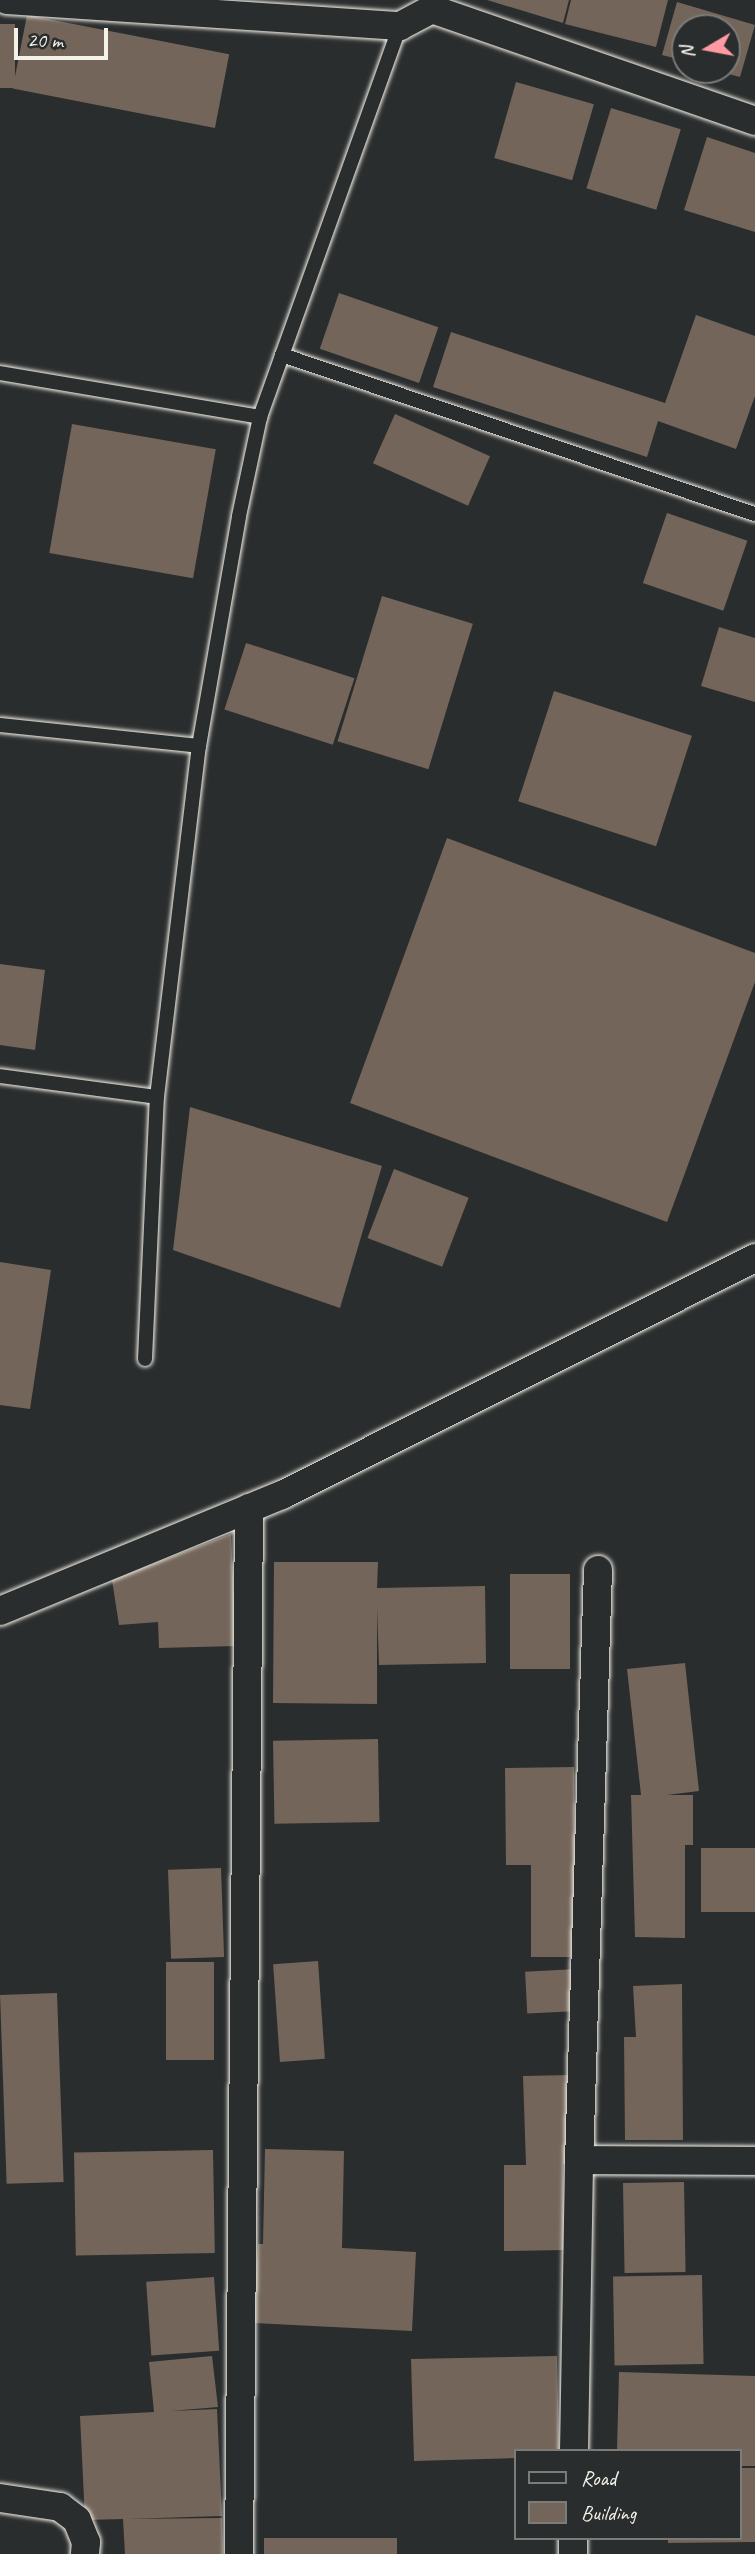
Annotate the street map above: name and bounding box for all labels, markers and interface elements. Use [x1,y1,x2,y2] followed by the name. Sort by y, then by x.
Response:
[18,14,112,58] scale bar
[671,14,741,84] north arrow
[27,27,63,53] text: 20 m
[674,44,700,60] text: N
[514,2449,741,2540] legend
[581,2465,616,2491] text: Road
[581,2500,636,2526] text: Building

